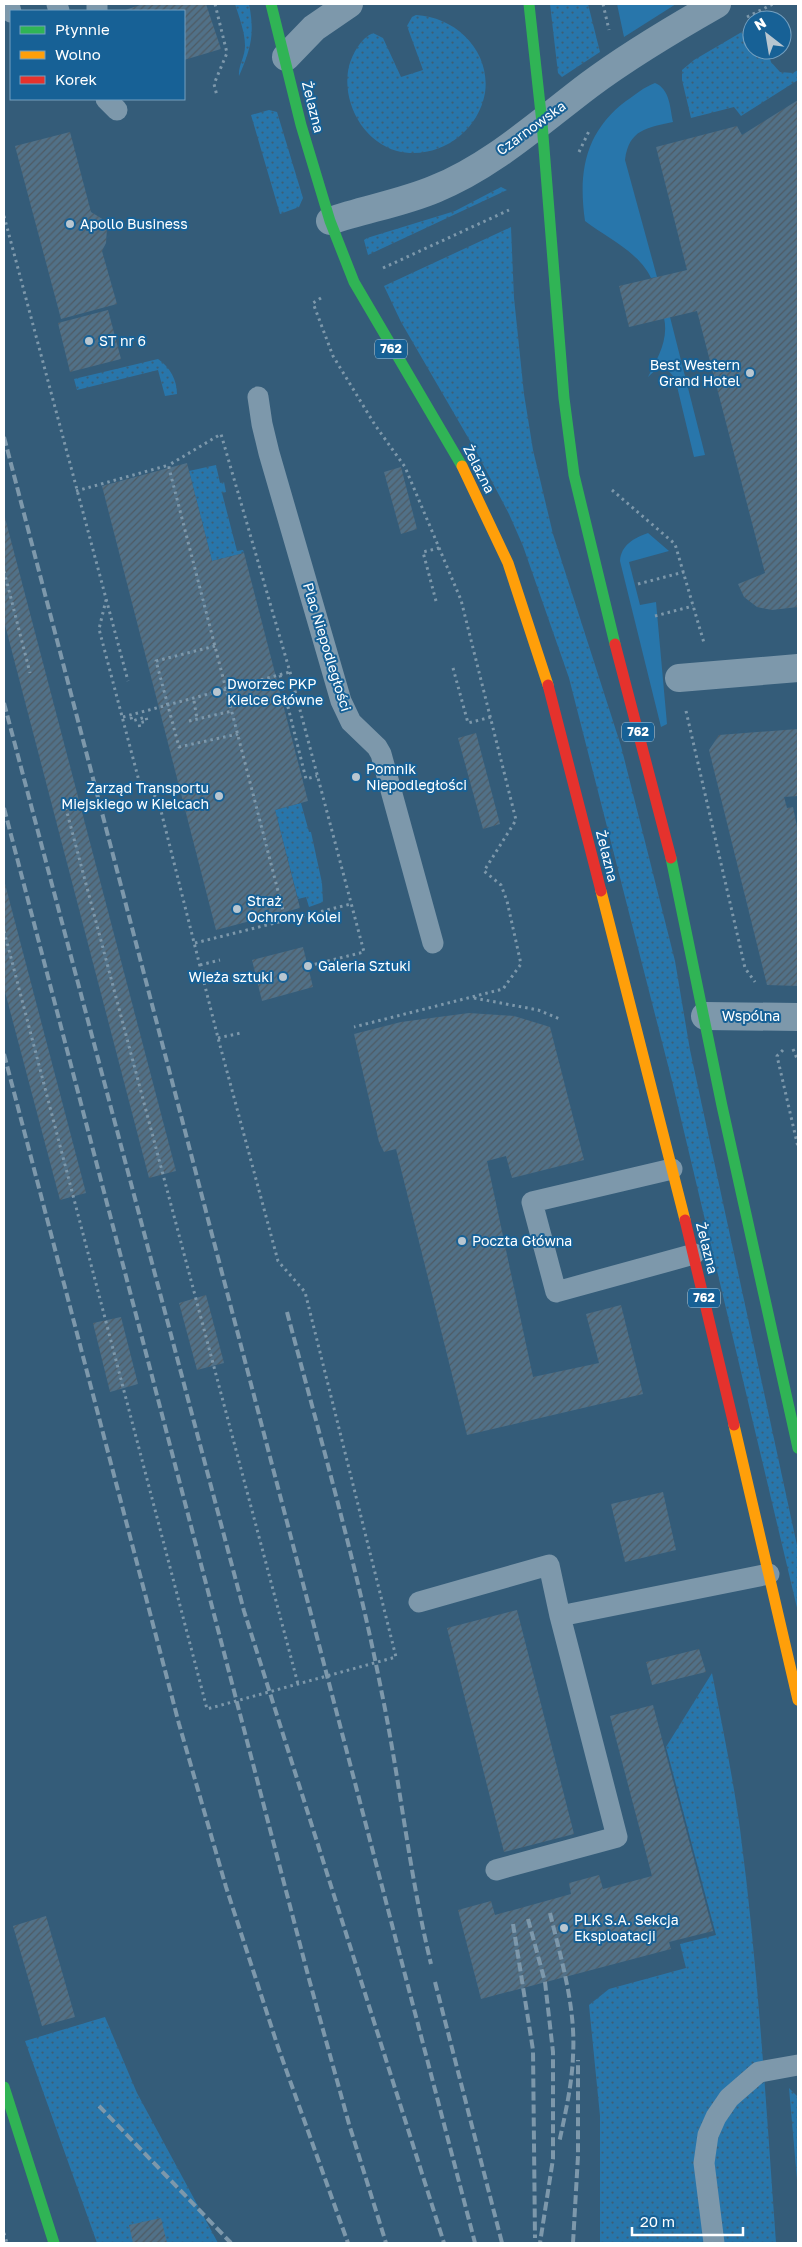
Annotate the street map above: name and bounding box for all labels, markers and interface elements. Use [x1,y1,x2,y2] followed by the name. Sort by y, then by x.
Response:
[10,10,185,100] legend
[742,10,792,60] north arrow
[751,13,769,33] text: N
[55,20,110,38] text: Płynnie
[55,45,101,63] text: Wolno
[55,70,97,88] text: Korek
[299,79,328,134] street label: Żelazna
[493,97,569,158] street label: Czarnowska
[80,215,188,232] place label: Apollo Business
[64,218,76,230] marker: Apollo Business
[99,332,146,349] place label: ST nr 6
[83,335,95,347] marker: ST nr 6
[375,339,407,358] road number: 762
[650,356,740,389] place label: Best Western Grand Hotel
[744,367,756,379] marker: Best Western Grand Hotel
[460,442,499,496] street label: Żelazna
[300,580,355,713] street label: Plac Niepodległości
[227,675,323,708] place label: Dworzec PKP Kielce Główne
[211,686,223,698] marker: Dworzec PKP Kielce Główne
[622,722,654,742] road number: 762
[366,760,467,793] place label: Pomnik Niepodległości
[350,771,362,783] marker: Pomnik Niepodległości
[61,779,209,812] place label: Zarząd Transportu Miejskiego w Kielcach
[213,790,225,802] marker: Zarząd Transportu Miejskiego w Kielcach
[593,828,622,883] street label: Żelazna
[247,892,341,925] place label: Straż Ochrony Kolei
[231,903,243,915] marker: Straż Ochrony Kolei
[318,957,411,974] place label: Galeria Sztuki
[302,960,314,972] marker: Galeria Sztuki
[189,968,273,985] place label: Wieża sztuki
[277,971,289,983] marker: Wieża sztuki
[722,1007,780,1024] street label: Wspólna
[693,1220,722,1275] street label: Żelazna
[472,1232,572,1249] place label: Poczta Główna
[456,1235,468,1247] marker: Poczta Główna
[688,1289,720,1308] road number: 762
[574,1911,679,1944] place label: PLK S.A. Sekcja Eksploatacji
[558,1922,570,1934] marker: PLK S.A. Sekcja Eksploatacji
[632,2204,743,2236] scale bar
[640,2212,675,2230] text: 20 m

